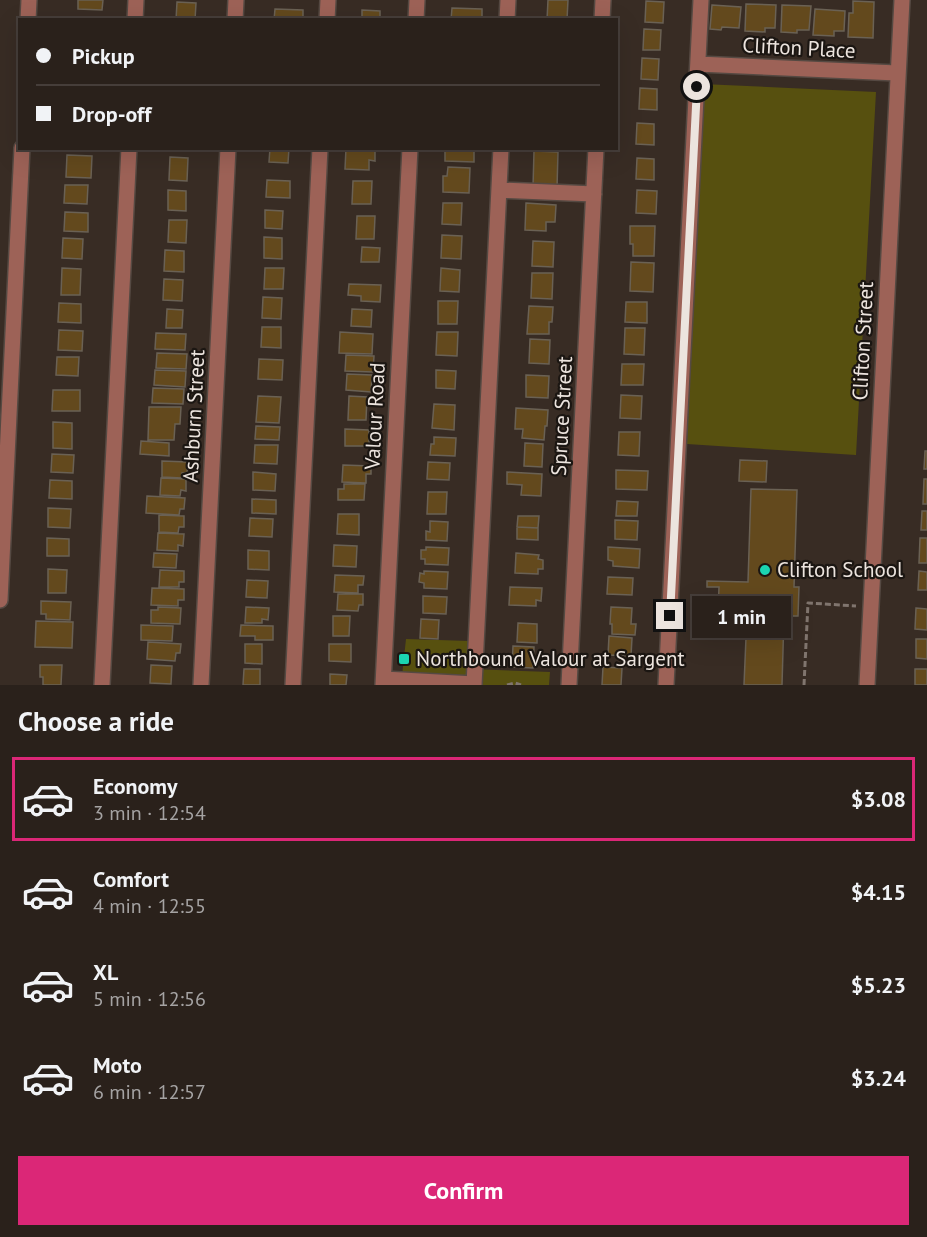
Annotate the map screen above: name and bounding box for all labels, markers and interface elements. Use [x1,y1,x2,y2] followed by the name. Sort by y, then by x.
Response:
[742,31,856,64] street label: Clifton Place
[72,42,135,70] text: Pickup
[683,73,710,100] route start
[72,100,151,128] text: Drop-off
[846,281,879,401] street label: Clifton Street
[177,349,210,483] street label: Ashburn Street
[545,355,578,477] street label: Spruce Street
[358,362,391,471] street label: Valour Road
[777,556,903,583] place label: Clifton School
[758,563,772,577] marker: Clifton School
[691,595,790,637] callout: 1 min
[656,602,683,629] route end
[717,604,766,630] text: 1 min
[416,645,685,672] place label: Northbound Valour at Sargent
[397,652,411,666] marker: Northbound Valour at Sargent
[18,704,174,738] text: Choose a ride
[21,772,75,826] icon: car
[93,772,177,800] text: Economy
[851,785,906,813] text: $3.08
[93,800,206,826] text: 3 min · 12:54
[21,865,75,919] icon: car
[93,865,169,893] text: Comfort
[851,878,906,906] text: $4.15
[93,893,206,919] text: 4 min · 12:55
[21,958,75,1012] icon: car
[93,958,118,986] text: XL
[851,971,906,999] text: $5.23
[93,986,206,1012] text: 5 min · 12:56
[21,1051,75,1105] icon: car
[93,1051,142,1079] text: Moto
[851,1064,906,1092] text: $3.24
[93,1079,206,1105] text: 6 min · 12:57
[18,1156,909,1225] button: Confirm

